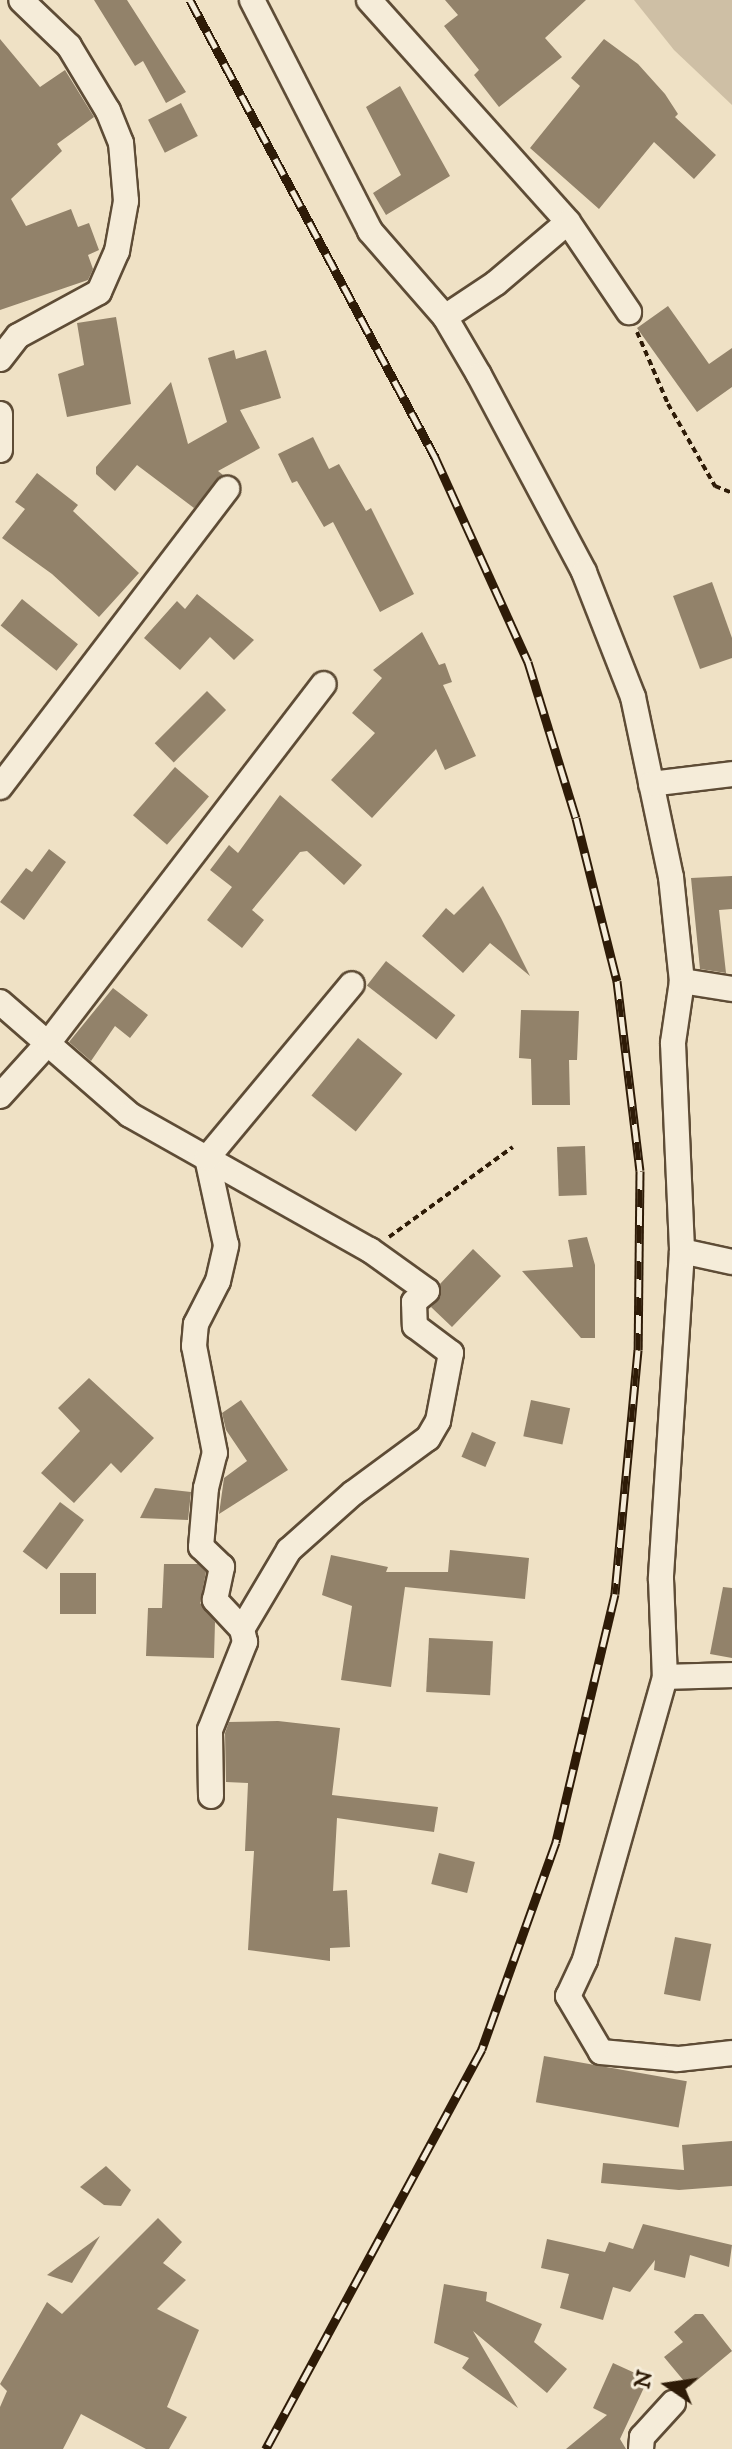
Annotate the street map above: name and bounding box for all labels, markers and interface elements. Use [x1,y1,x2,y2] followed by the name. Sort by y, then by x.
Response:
[628,2345,708,2425] north arrow
[629,2368,659,2391] text: N

